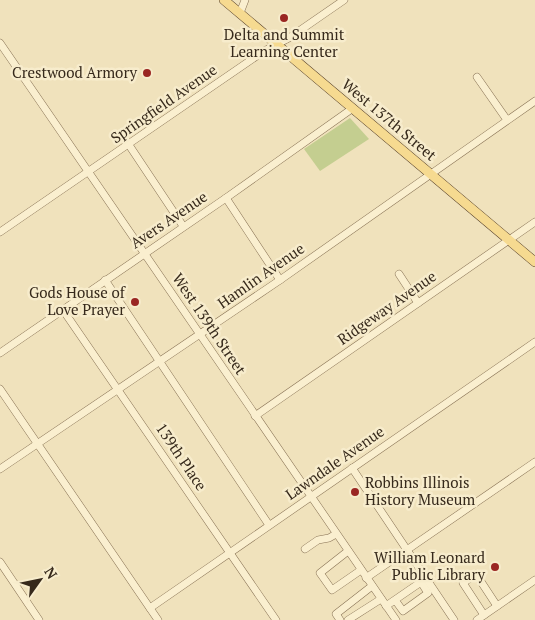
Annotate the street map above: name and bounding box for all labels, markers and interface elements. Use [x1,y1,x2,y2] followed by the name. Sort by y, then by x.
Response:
[278,12,290,24] marker: Delta and Summit Learning Center
[224,24,345,61] place label: Delta and Summit Learning Center
[106,59,221,147] street label: Springfield Avenue
[12,62,137,82] place label: Crestwood Armory
[141,67,153,79] marker: Crestwood Armory
[338,74,441,165] street label: West 137th Street
[126,186,211,252] street label: Avers Avenue
[213,238,308,313] street label: Hamlin Avenue
[333,266,440,349] street label: Ridgeway Avenue
[168,269,251,378] street label: West 139th Street
[29,282,126,319] place label: Gods House of Love Prayer
[129,296,141,308] marker: Gods House of Love Prayer
[152,419,212,494] street label: 139th Place
[281,421,388,504] street label: Lawndale Avenue
[365,472,475,509] place label: Robbins Illinois History Museum
[349,486,361,498] marker: Robbins Illinois History Museum
[374,547,485,584] place label: William Leonard Public Library
[15,555,65,605] north arrow
[489,561,501,573] marker: William Leonard Public Library
[40,563,62,583] text: N

